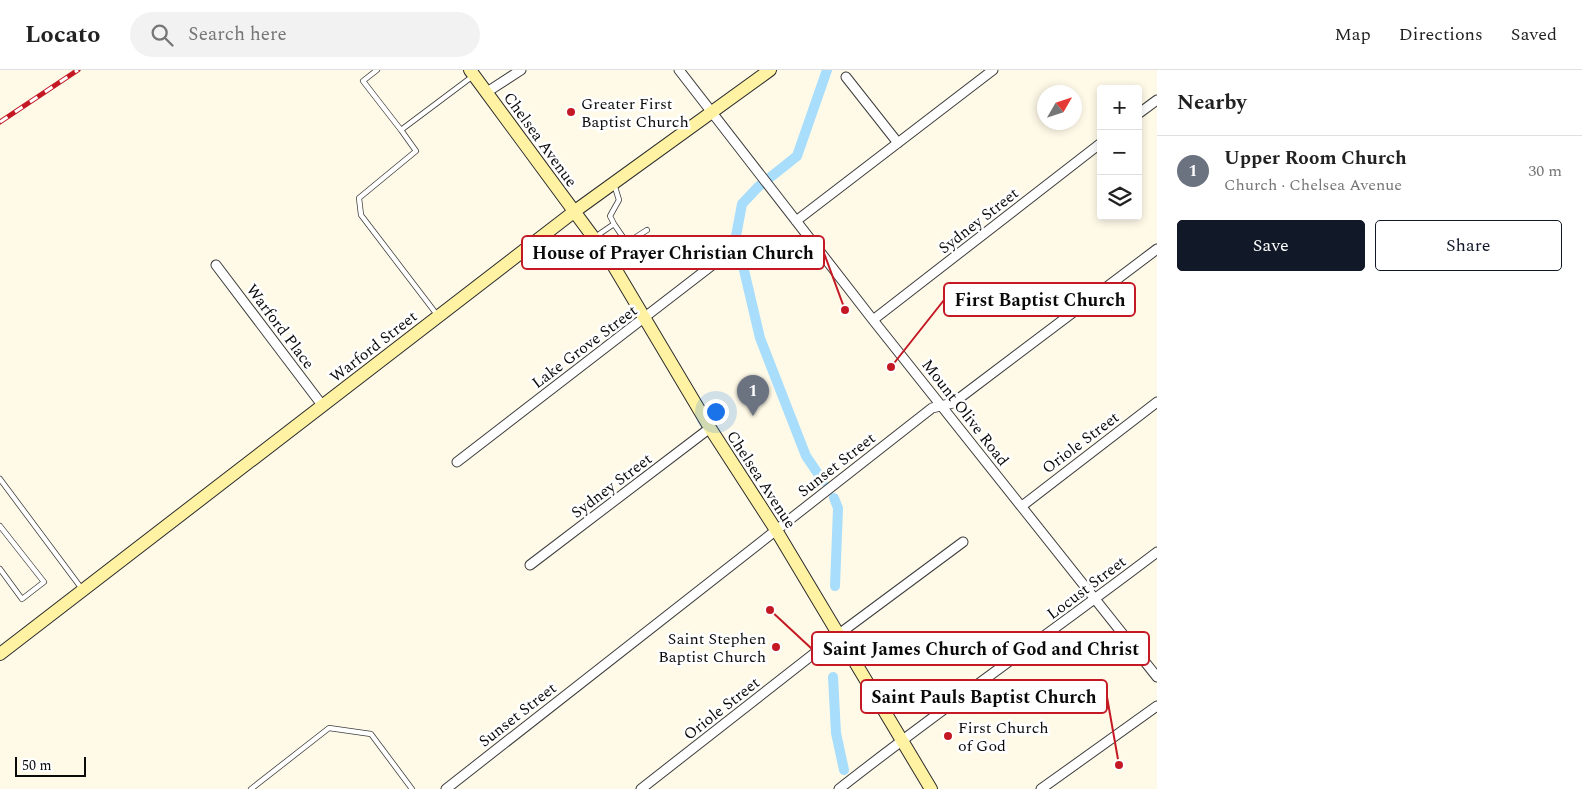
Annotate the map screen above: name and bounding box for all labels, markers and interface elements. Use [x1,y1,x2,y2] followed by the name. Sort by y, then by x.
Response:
[130,12,480,57] search box
[25,17,100,53] text: Locato
[188,20,287,49] text: Search here
[148,21,176,49] icon: search
[1335,21,1371,48] text: Map
[1399,21,1483,48] text: Directions
[1511,21,1557,48] text: Saved
[1037,85,1082,130] north arrow
[1097,85,1142,220] map controls
[1097,85,1142,130] button: +
[497,87,583,192] street label: Chelsea Avenue
[1177,87,1247,119] text: Nearby
[581,92,689,134] place label: Greater First Baptist Church
[565,106,577,118] marker: Greater First Baptist Church
[1097,130,1142,175] button: −
[1224,144,1407,173] text: Upper Room Church
[1189,159,1197,183] text: 1
[1528,159,1562,183] text: 30 m
[1224,173,1402,197] text: Church · Chelsea Avenue
[1097,175,1142,220] button: layers
[933,182,1024,260] street label: Sydney Street
[1177,220,1365,271] button: Save
[1375,220,1562,271] button: Share
[522,236,824,269] callout: House of Prayer Christian Church
[532,240,814,267] text: House of Prayer Christian Church
[240,279,320,374] street label: Warford Place
[944,283,1135,316] callout: First Baptist Church
[954,287,1126,314] text: First Baptist Church
[527,299,643,395] street label: Lake Grove Street
[325,305,423,389] street label: Warford Street
[916,354,1015,471] street label: Mount Olive Road
[737,375,769,416] pin: 1
[703,399,729,425] your location
[1037,406,1125,480] street label: Oriole Street
[720,426,802,533] street label: Chelsea Avenue
[793,426,881,503] street label: Sunset Street
[566,447,657,524] street label: Sydney Street
[1042,550,1132,626] street label: Locust Street
[658,627,766,669] place label: Saint Stephen Baptist Church
[812,632,1149,665] callout: Saint James Church of God and Christ
[823,636,1139,663] text: Saint James Church of God and Christ
[770,641,782,653] marker: Saint Stephen Baptist Church
[678,671,765,746] street label: Oriole Street
[474,676,562,753] street label: Sunset Street
[861,680,1107,713] callout: Saint Pauls Baptist Church
[871,684,1097,711] text: Saint Pauls Baptist Church
[958,716,1049,758] place label: First Church of God
[942,730,954,742] marker: First Church of God
[15,754,86,777] scale bar
[22,755,52,776] text: 50 m

